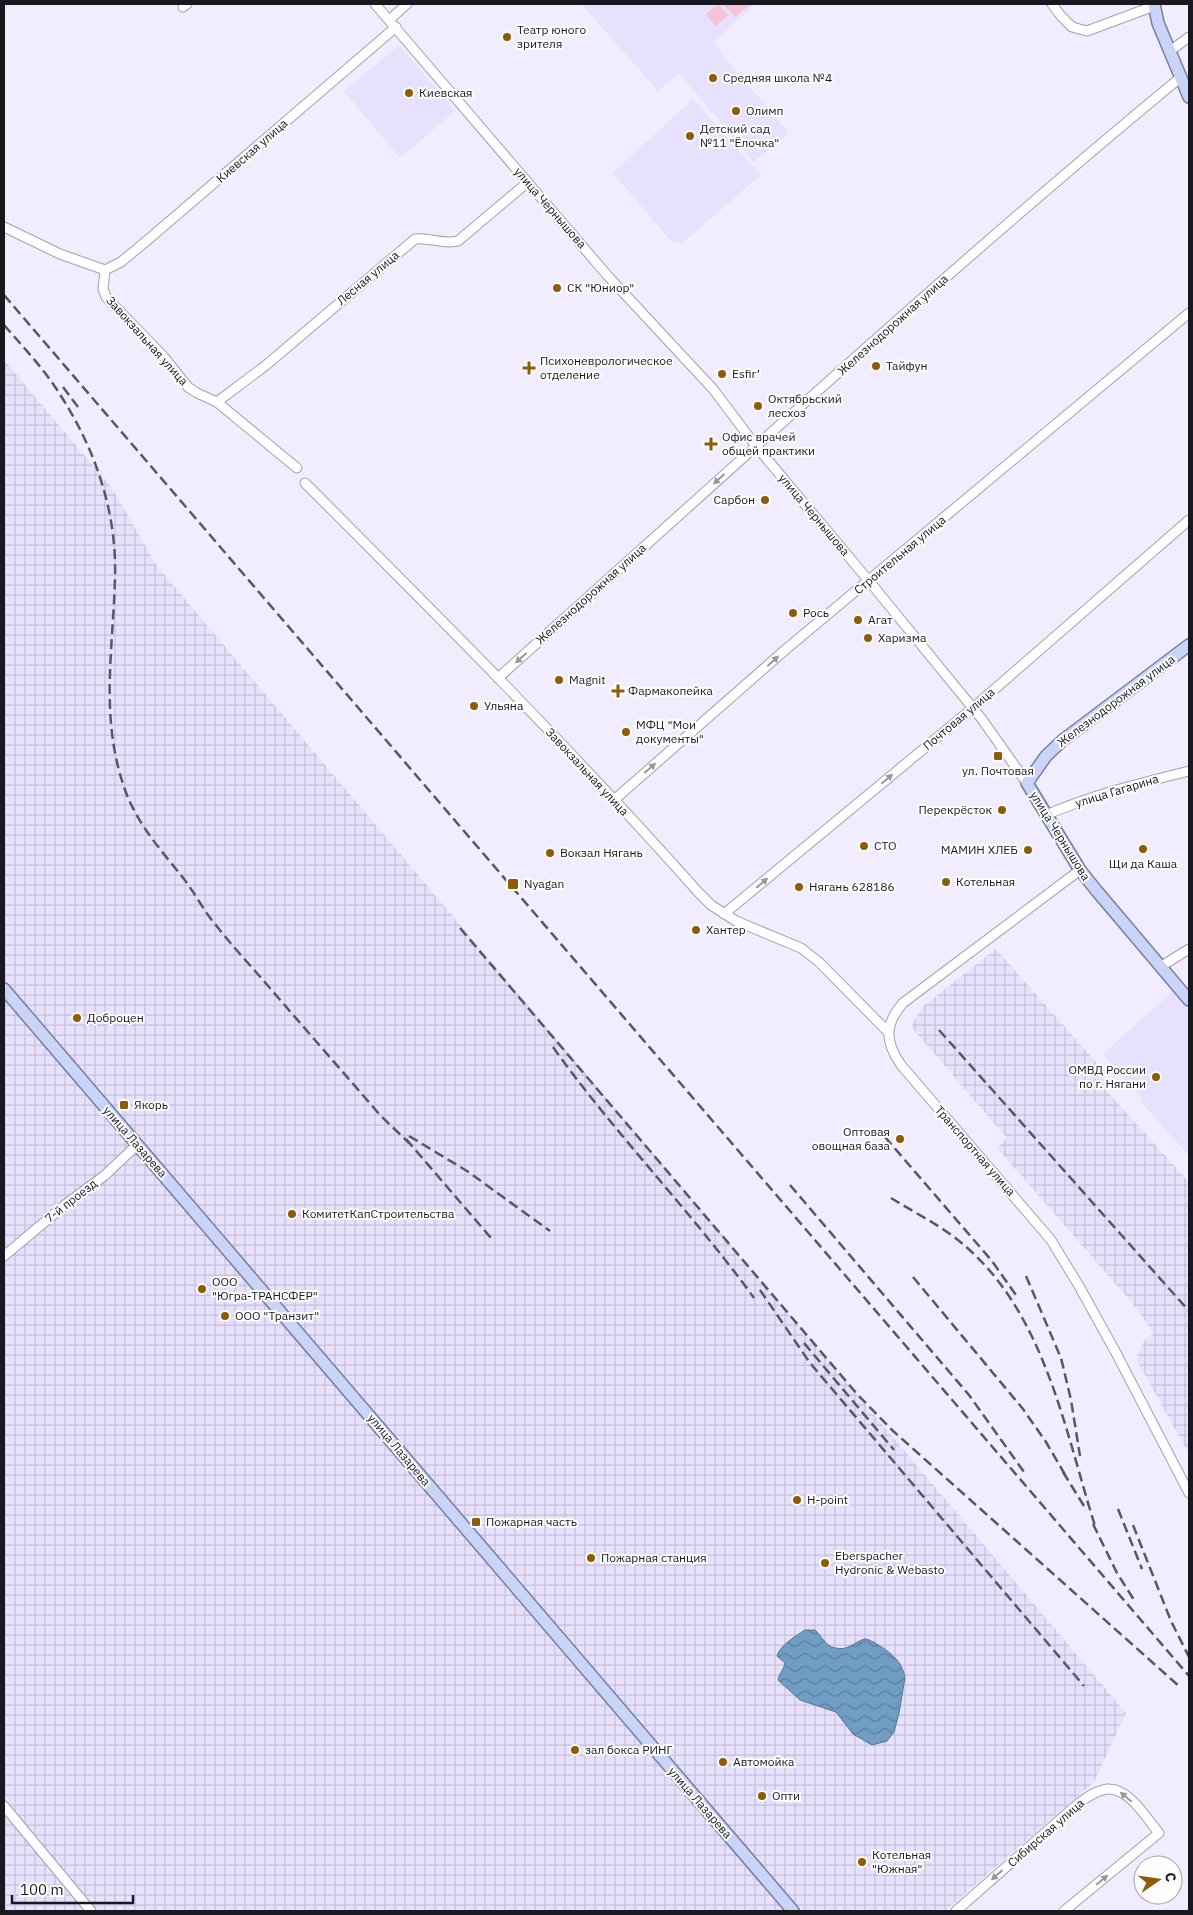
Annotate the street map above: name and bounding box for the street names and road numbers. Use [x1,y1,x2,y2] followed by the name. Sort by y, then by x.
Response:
[213,115,291,186] street label: Киевская улица
[511,164,590,252] street label: улица Чернышова
[333,247,402,308] street label: Лесная улица
[834,271,952,378] street label: Железнодорожная улица
[103,293,192,389] street label: Завокзальная улица
[776,471,853,559] street label: улица Чернышова
[851,512,949,597] street label: Строительная улица
[532,540,650,647] street label: Железнодорожная улица
[1054,651,1178,750] street label: Железнодорожная улица
[920,684,998,753] street label: Почтовая улица
[543,725,632,819] street label: Завокзальная улица
[1073,771,1161,810] street label: улица Гагарина
[1027,788,1094,884] street label: улица Чернышова
[932,1102,1019,1199] street label: Транспортная улица
[100,1103,171,1181] street label: улица Лазарева
[42,1176,100,1226] street label: 7-й проезд
[365,1411,434,1489] street label: улица Лазарева
[665,1764,736,1842] street label: улица Лазарева
[1004,1795,1088,1870] street label: Сибирская улица

